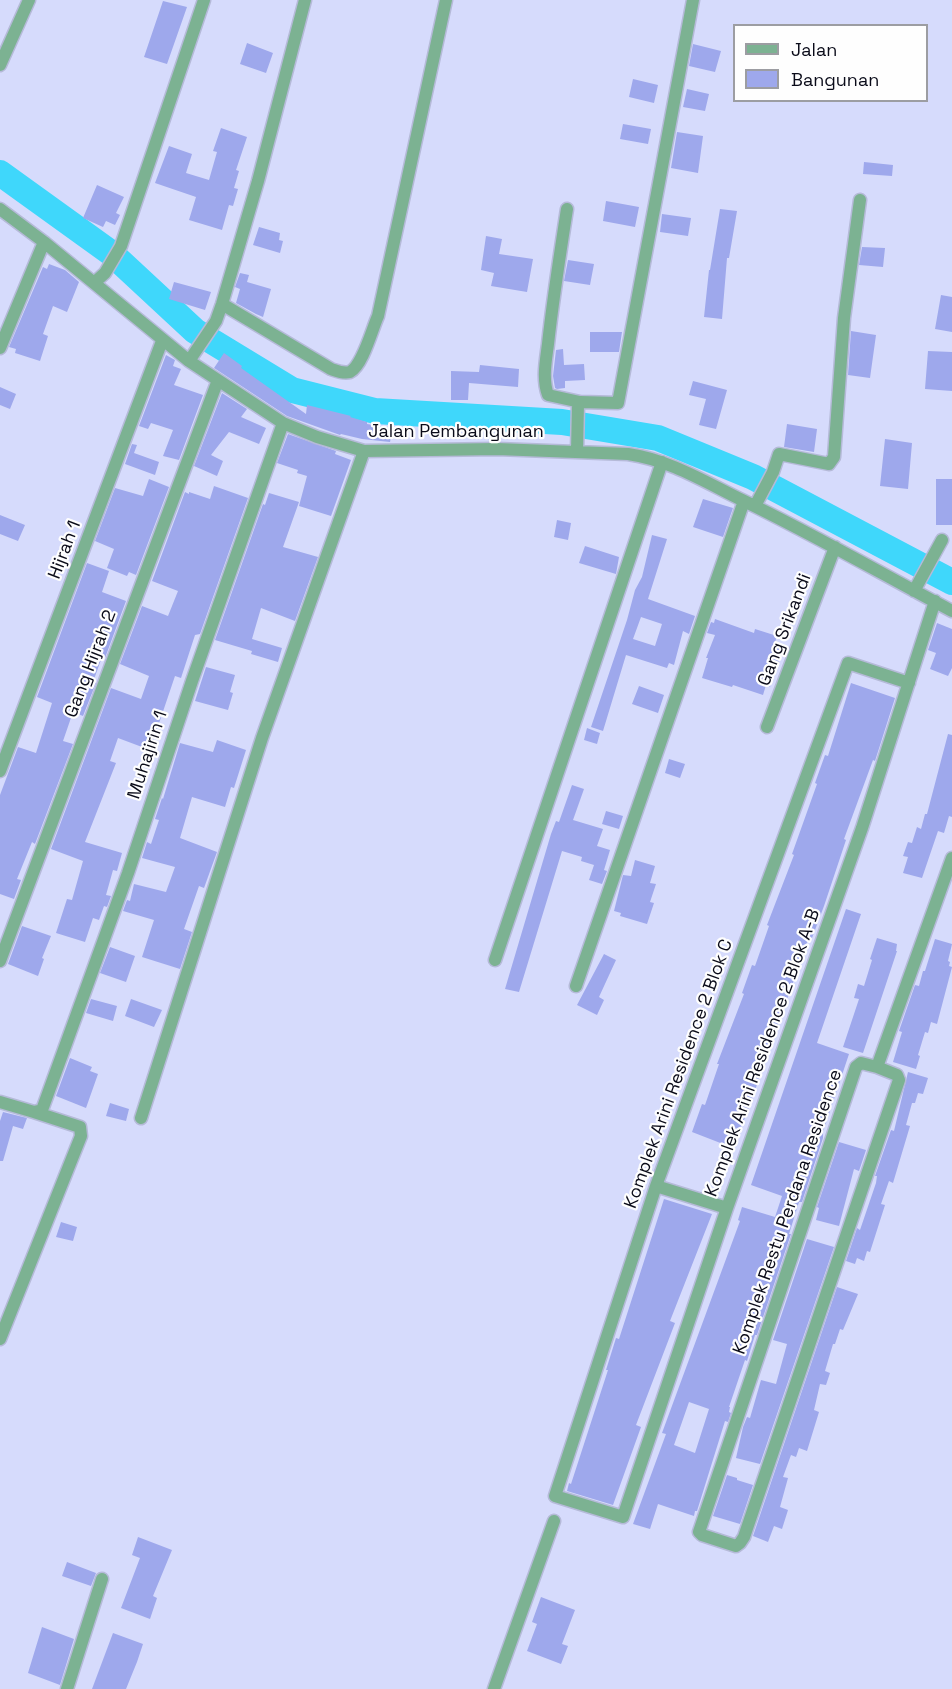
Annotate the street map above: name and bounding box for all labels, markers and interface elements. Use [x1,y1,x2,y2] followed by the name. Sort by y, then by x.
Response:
[733,24,928,102] legend
[791,38,837,61] text: Jalan
[791,68,879,91] text: Bangunan
[368,421,544,443] street label: Jalan Pembangunan
[44,518,86,582] street label: Hijrah 1
[754,571,816,689] street label: Gang Srikandi
[61,607,121,721] street label: Gang Hijrah 2
[124,708,172,802] street label: Muhajirin 1
[701,906,825,1200] street label: Komplek Arini Residence 2 Blok A-B
[620,936,738,1212] street label: Komplek Arini Residence 2 Blok C
[729,1067,847,1357] street label: Komplek Restu Perdana Residence

